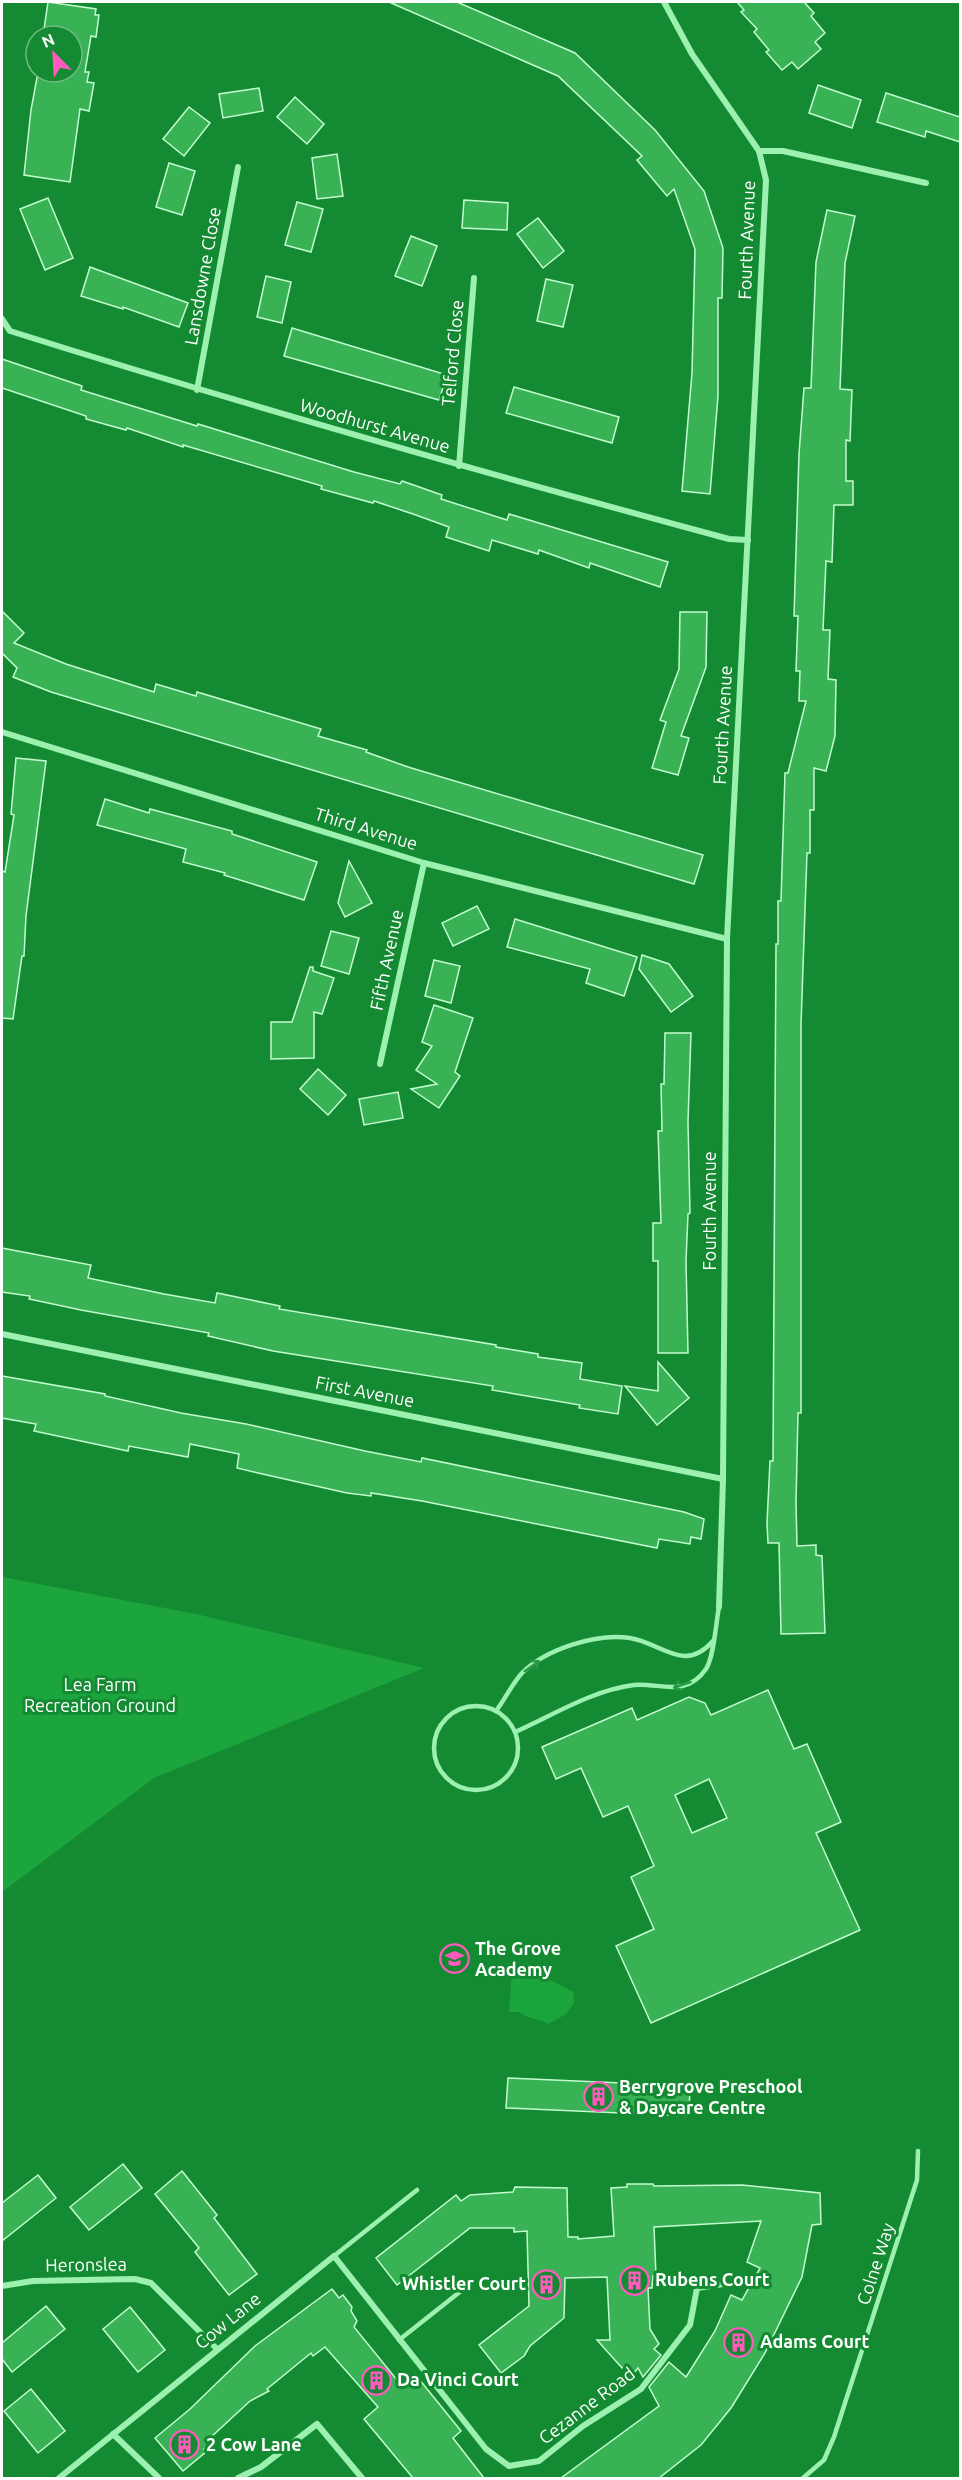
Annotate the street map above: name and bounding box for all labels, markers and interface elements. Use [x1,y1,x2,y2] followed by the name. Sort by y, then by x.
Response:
[24,24,84,84] north arrow
[39,30,57,51] text: N
[734,180,758,300] street label: Fourth Avenue
[180,205,224,346] street label: Lansdowne Close
[437,299,467,407] street label: Telford Close
[298,394,453,456] street label: Woodhurst Avenue
[709,665,735,785] street label: Fourth Avenue
[312,803,420,853] street label: Third Avenue
[366,907,406,1012] street label: Fifth Avenue
[699,1151,719,1271] street label: Fourth Avenue
[314,1372,416,1410] street label: First Avenue
[524,1660,540,1672] one-way arrow
[24,1674,176,1715] park label: Lea Farm Recreation Ground
[673,1680,692,1691] one-way arrow
[475,1938,561,1979] place label: The Grove Academy
[438,1943,470,1975] school or university icon: The Grove Academy
[619,2076,803,2117] place label: Berrygrove Preschool & Daycare Centre
[582,2081,614,2113] building icon: Berrygrove Preschool & Daycare Centre
[852,2220,898,2307] street label: Colne Way
[45,2253,127,2275] street label: Heronslea
[618,2264,650,2296] building icon: Rubens Court
[531,2268,563,2300] building icon: Whistler Court
[655,2269,770,2289] place label: Rubens Court
[402,2273,526,2293] place label: Whistler Court
[191,2288,264,2353] street label: Cow Lane
[723,2326,755,2358] building icon: Adams Court
[760,2331,869,2351] place label: Adams Court
[535,2363,638,2448] street label: Cezanne Road
[360,2364,392,2396] building icon: Da Vinci Court
[397,2369,519,2389] place label: Da Vinci Court
[169,2429,201,2461] building icon: 2 Cow Lane
[206,2434,302,2454] place label: 2 Cow Lane

